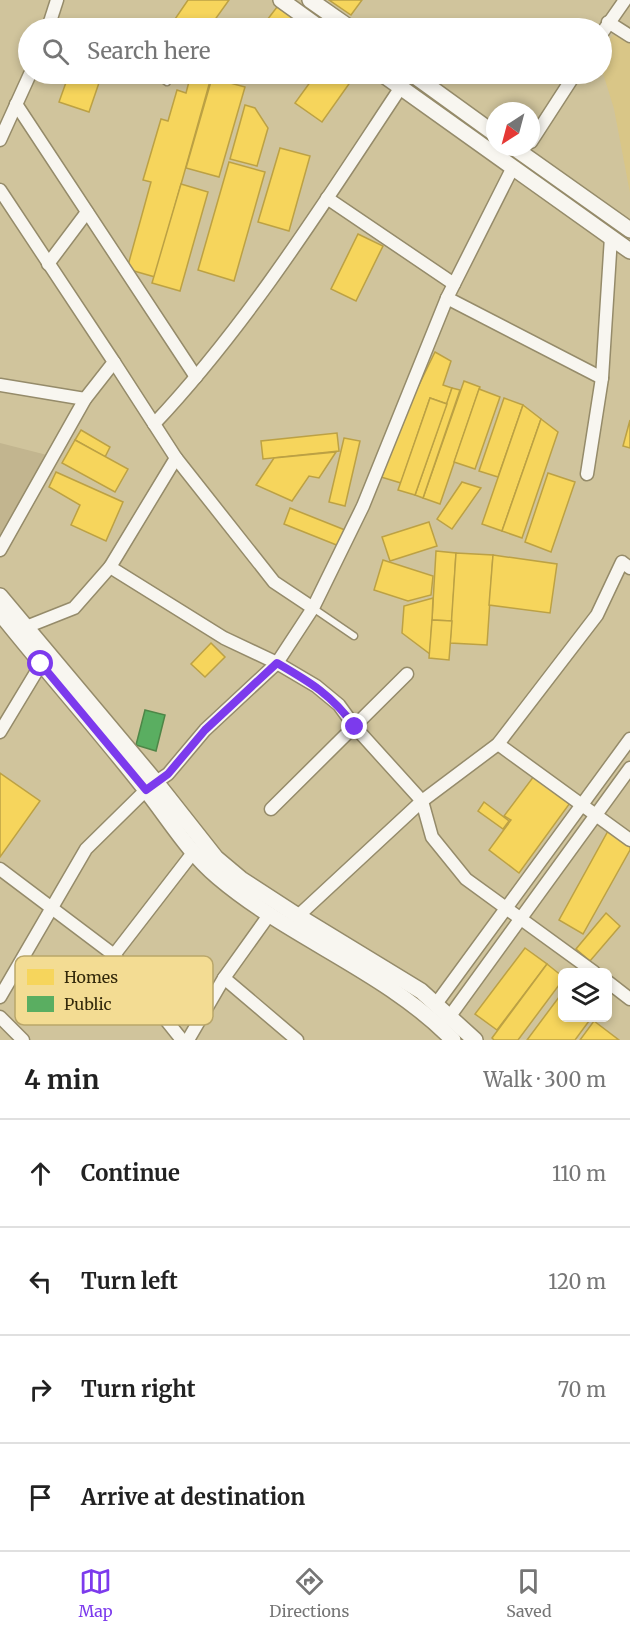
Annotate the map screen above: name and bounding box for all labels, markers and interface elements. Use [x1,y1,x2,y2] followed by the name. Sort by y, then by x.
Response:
[18,18,612,84] search box
[39,35,72,68] icon: search
[87,37,210,65] text: Search here
[486,102,540,156] north arrow
[27,650,53,676] route start
[341,713,367,739] route end
[15,956,213,1025] legend
[64,967,118,987] text: Homes
[558,968,612,1022] map controls
[558,968,612,1022] button: layers
[64,994,112,1014] text: Public
[24,1063,99,1096] text: 4 min
[484,1067,606,1092] text: Walk · 300 m
[24,1157,57,1190] icon: ahead
[81,1159,180,1187] text: Continue
[552,1161,606,1186] text: 110 m
[24,1265,57,1298] icon: left
[81,1267,178,1295] text: Turn left
[548,1269,606,1294] text: 120 m
[24,1373,57,1406] icon: right
[81,1375,195,1403] text: Turn right
[558,1377,606,1402] text: 70 m
[24,1481,57,1514] icon: arrive
[81,1483,305,1511] text: Arrive at destination
[78,1565,113,1621] tab: Map
[269,1565,349,1621] tab: Directions
[506,1565,552,1621] tab: Saved

